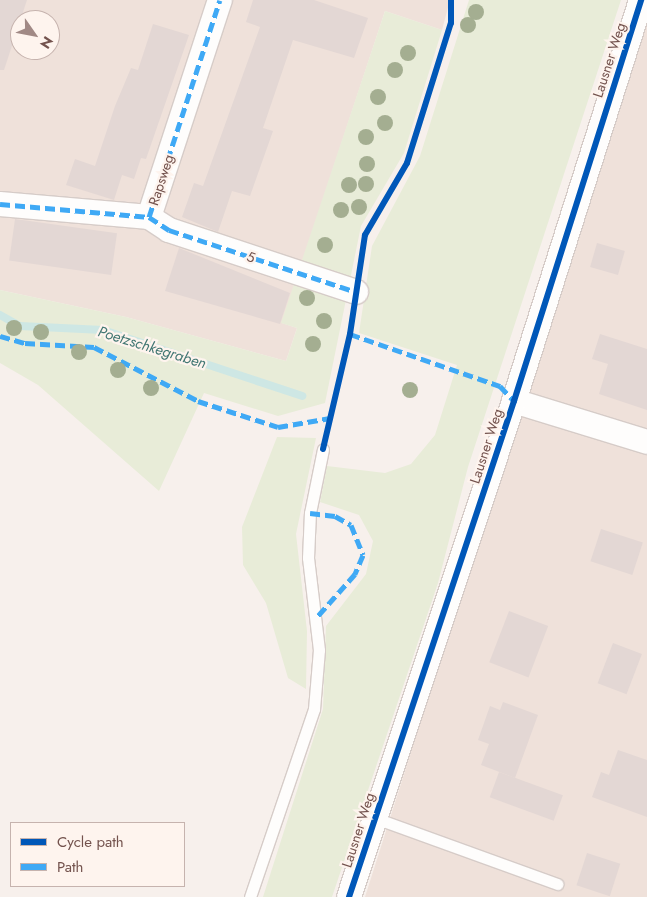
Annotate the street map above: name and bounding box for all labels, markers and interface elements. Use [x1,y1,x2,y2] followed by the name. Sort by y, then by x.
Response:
[10,10,60,60] north arrow
[589,21,629,99] street label: Lausner Weg
[35,33,58,53] text: N
[145,152,177,208] street label: Rapsweg
[245,248,257,266] street label: 5
[96,323,208,373] water label: Poetzschkegraben
[466,407,506,485] street label: Lausner Weg
[338,791,378,869] street label: Lausner Weg
[10,822,185,887] legend
[57,831,124,853] text: Cycle path
[57,856,83,878] text: Path

